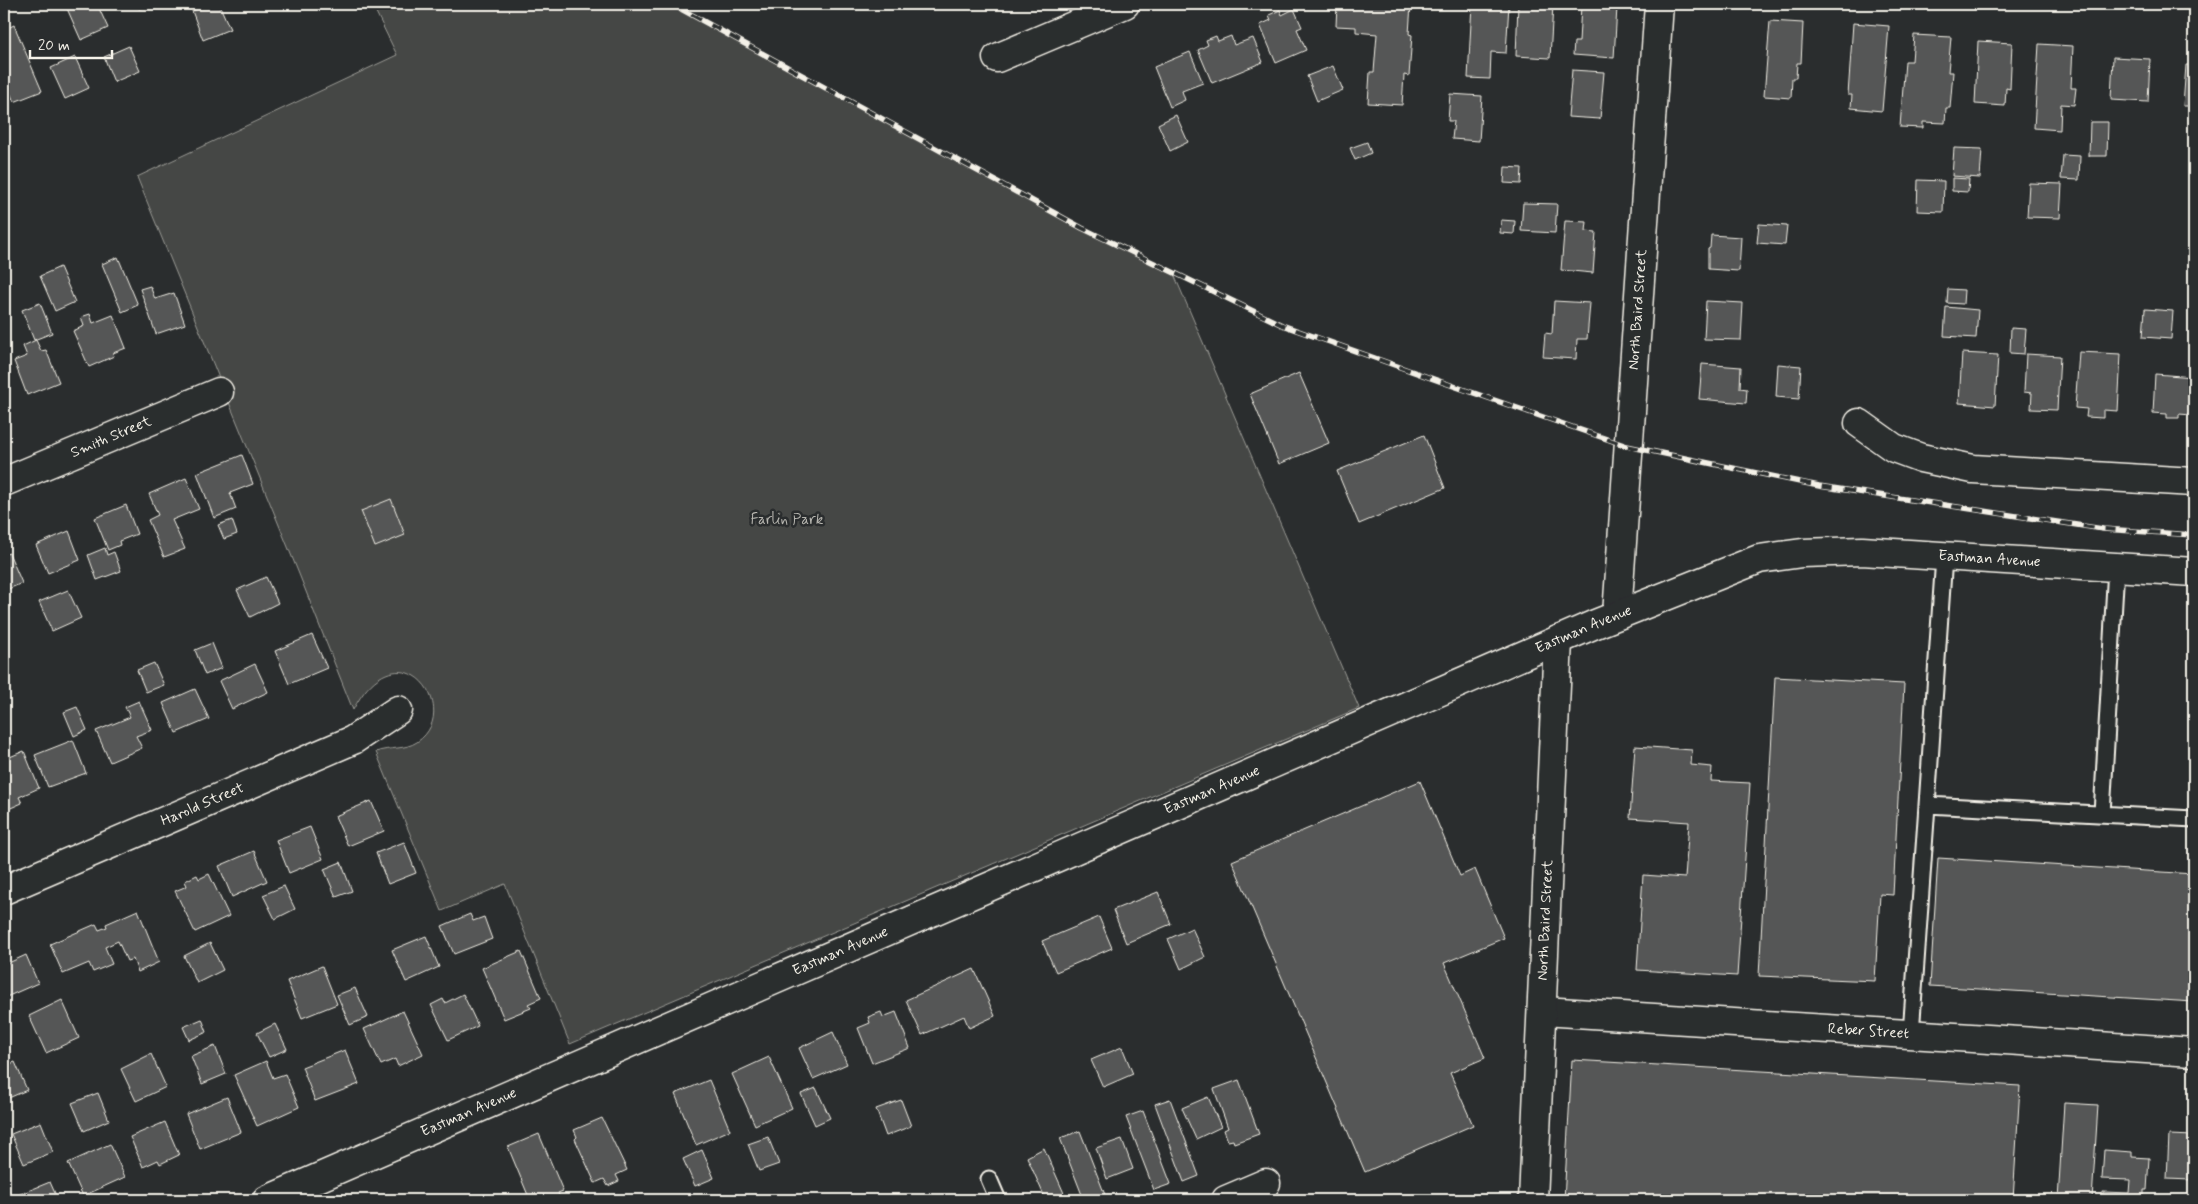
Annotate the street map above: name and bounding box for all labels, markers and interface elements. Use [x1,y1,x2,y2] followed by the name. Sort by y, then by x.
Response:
[30,28,112,60] scale bar
[38,36,70,56] text: 20 m
[1624,249,1652,371] street label: North Baird Street
[68,411,155,463] street label: Smith Street
[751,510,824,530] park label: Farlin Park
[1938,546,2041,572] street label: Eastman Avenue
[1532,600,1635,659] street label: Eastman Avenue
[1161,761,1263,820] street label: Eastman Avenue
[158,778,247,831] street label: Harold Street
[1533,859,1558,981] street label: North Baird Street
[789,922,892,981] street label: Eastman Avenue
[1827,1019,1910,1044] street label: Reber Street
[418,1083,520,1142] street label: Eastman Avenue

